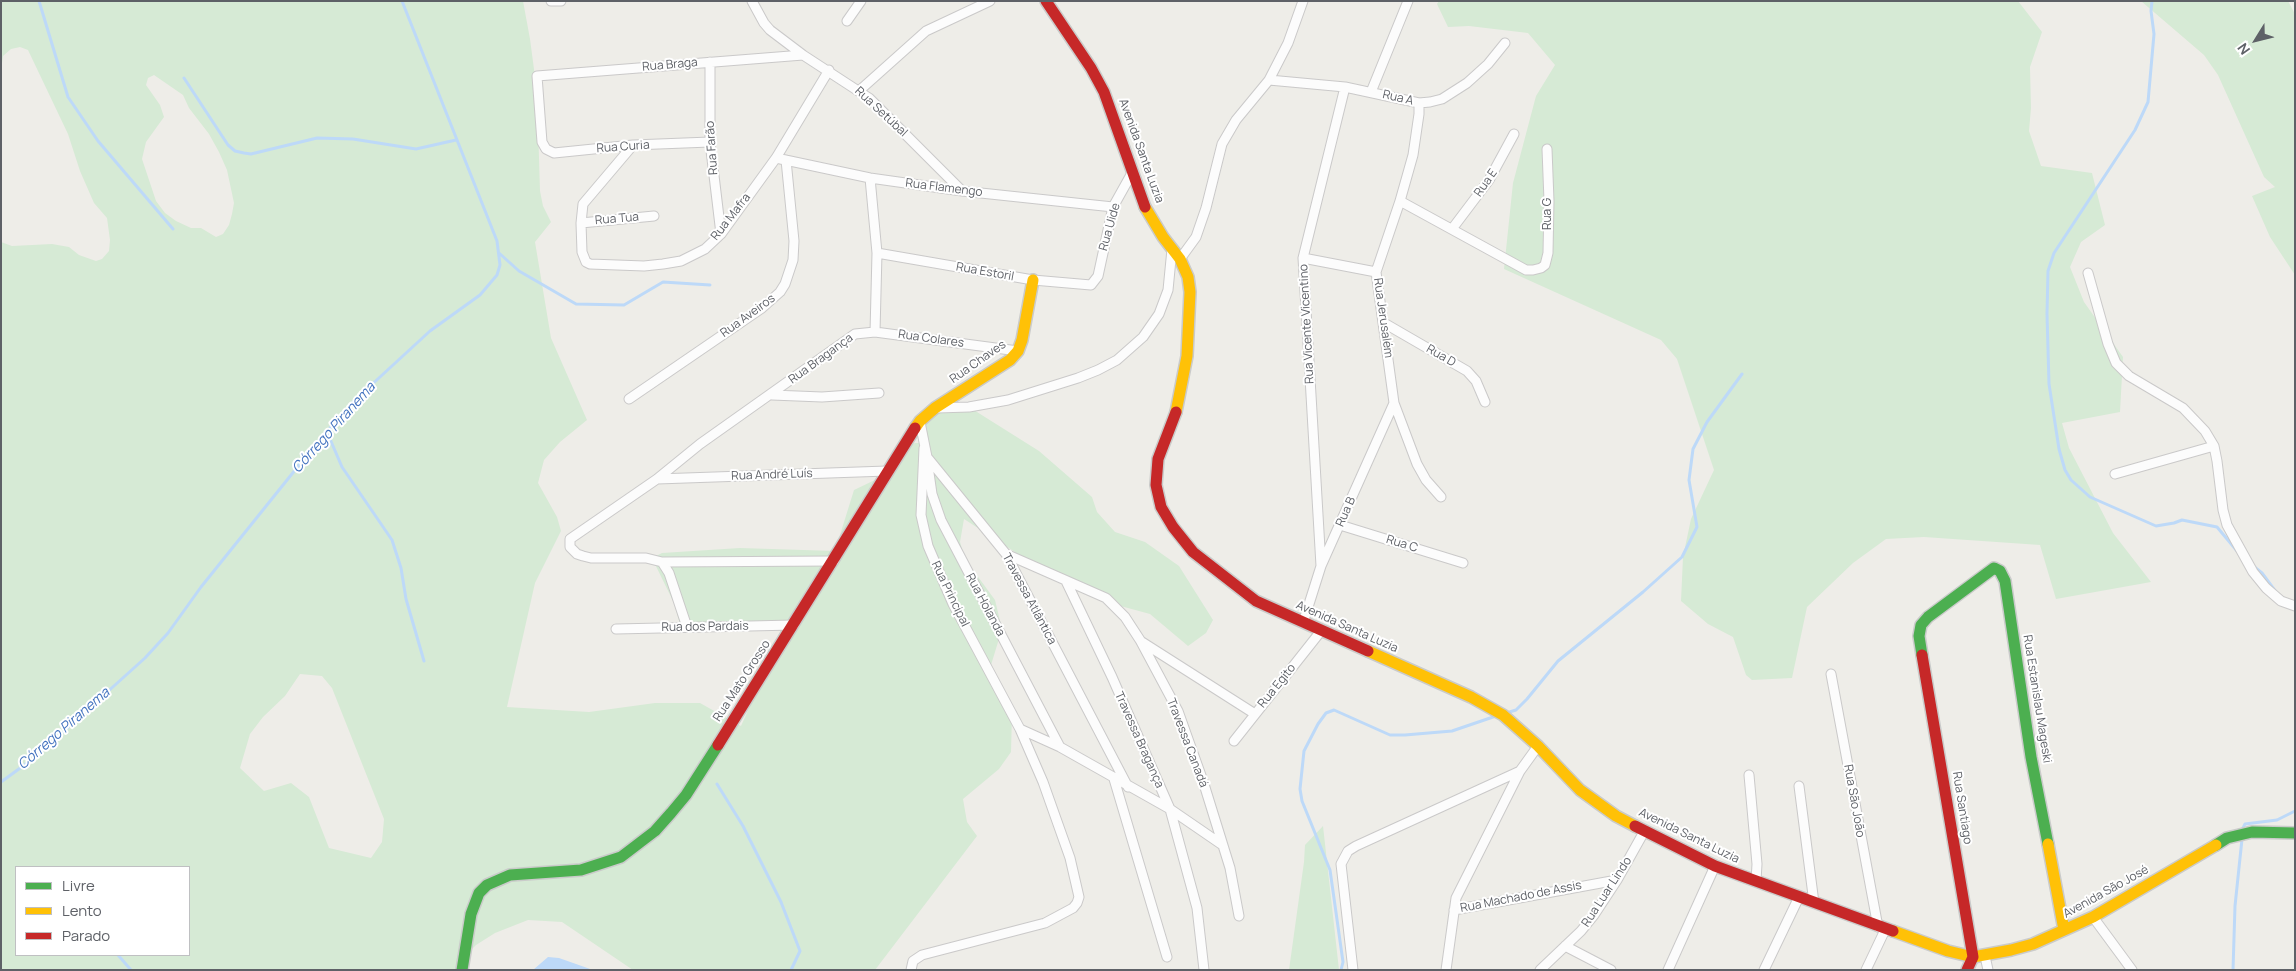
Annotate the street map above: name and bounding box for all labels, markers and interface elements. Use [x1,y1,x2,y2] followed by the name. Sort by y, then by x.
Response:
[2231,15,2281,65] north arrow
[2233,39,2254,59] text: N
[642,55,698,75] street label: Rua Braga
[852,84,910,140] street label: Rua Setúbal
[1381,87,1415,109] street label: Rua A
[1115,97,1167,205] street label: Avenida Santa Luzia
[703,121,721,175] street label: Rua Farão
[596,138,650,156] street label: Rua Curia
[1471,166,1501,200] street label: Rua E
[905,176,983,200] street label: Rua Flamengo
[708,191,754,243] street label: Rua Mafra
[1541,198,1555,230] street label: Rua G
[1096,201,1124,253] street label: Rua Uide
[594,210,640,228] street label: Rua Tua
[955,260,1015,284] street label: Rua Estoril
[1297,264,1317,384] street label: Rua Vicente Vicentino
[1370,277,1396,359] street label: Rua Jerusalém
[718,291,778,341] street label: Rua Aveiros
[897,327,965,351] street label: Rua Colares
[786,331,856,387] street label: Rua Bragança
[947,337,1009,387] street label: Rua Chaves
[1424,342,1458,370] street label: Rua D
[289,379,379,477] water label: Córrego Piranema
[731,466,813,484] street label: Rua André Luís
[1333,495,1359,529] street label: Rua B
[1384,532,1420,556] street label: Rua C
[999,551,1059,647] street label: Travessa Atlântica
[928,559,972,629] street label: Rua Principal
[962,571,1008,639] street label: Rua Holanda
[1294,598,1400,656] street label: Avenida Santa Luzia
[661,619,749,635] street label: Rua dos Pardais
[2020,634,2054,764] street label: Rua Estanislau Mageski
[710,638,774,724] street label: Rua Mato Grosso
[1255,661,1299,711] street label: Rua Egito
[15,685,113,773] water label: Córrego Piranema
[1111,690,1167,790] street label: Travessa Bragança
[1163,696,1211,790] street label: Travessa Canadá
[1841,763,1867,839] street label: Rua São João
[1949,771,1975,845] street label: Rua Santiago
[1636,805,1742,867] street label: Avenida Santa Luzia
[1579,854,1635,930] street label: Rua Luar Lindo
[2061,863,2151,921] street label: Avenida São José
[15,866,190,956] legend
[62,875,95,896] text: Livre
[1459,878,1583,916] street label: Rua Machado de Assis
[62,900,102,921] text: Lento
[62,925,110,946] text: Parado

